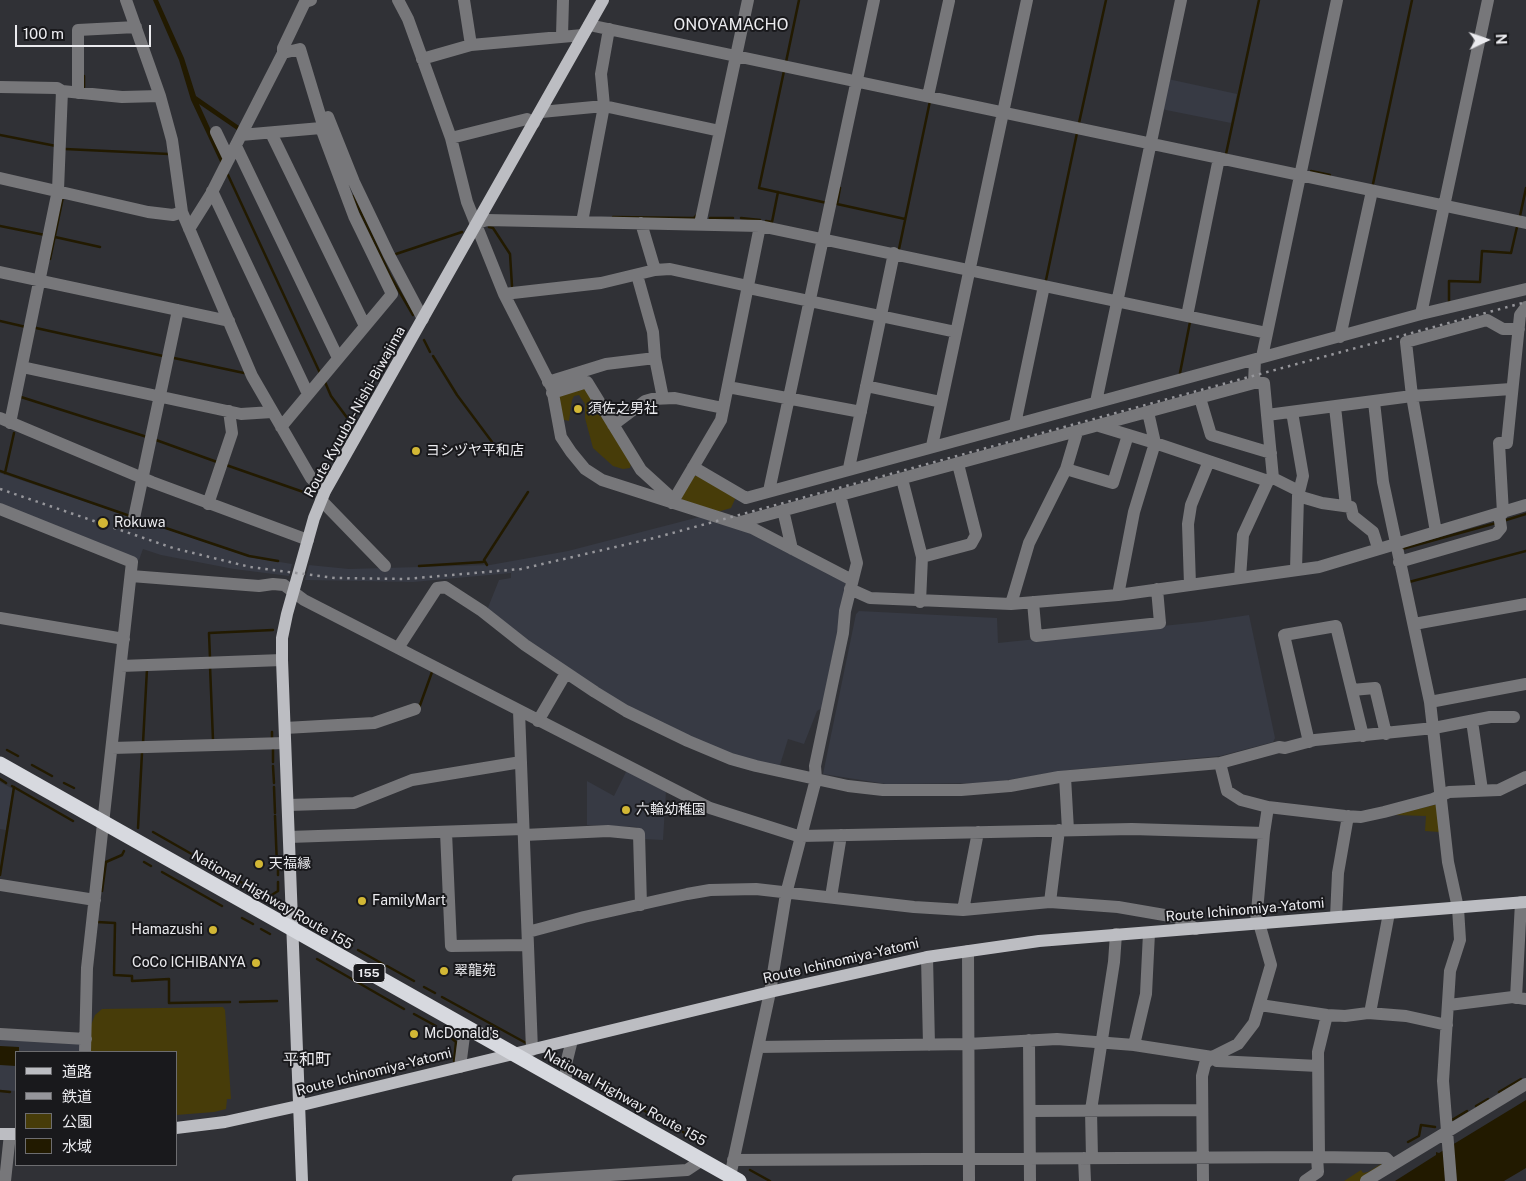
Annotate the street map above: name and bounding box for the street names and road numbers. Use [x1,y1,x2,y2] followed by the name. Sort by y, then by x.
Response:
[301,324,409,500] street label: Route Kyuubu-Nishi-Biwajima
[188,847,356,953] street label: National Highway Route 155
[1165,895,1325,925] street label: Route Ichinomiya-Yatomi
[761,935,921,987] street label: Route Ichinomiya-Yatomi
[353,964,385,982] road number: 155
[295,1045,453,1099] street label: Route Ichinomiya-Yatomi
[541,1046,709,1150] street label: National Highway Route 155

